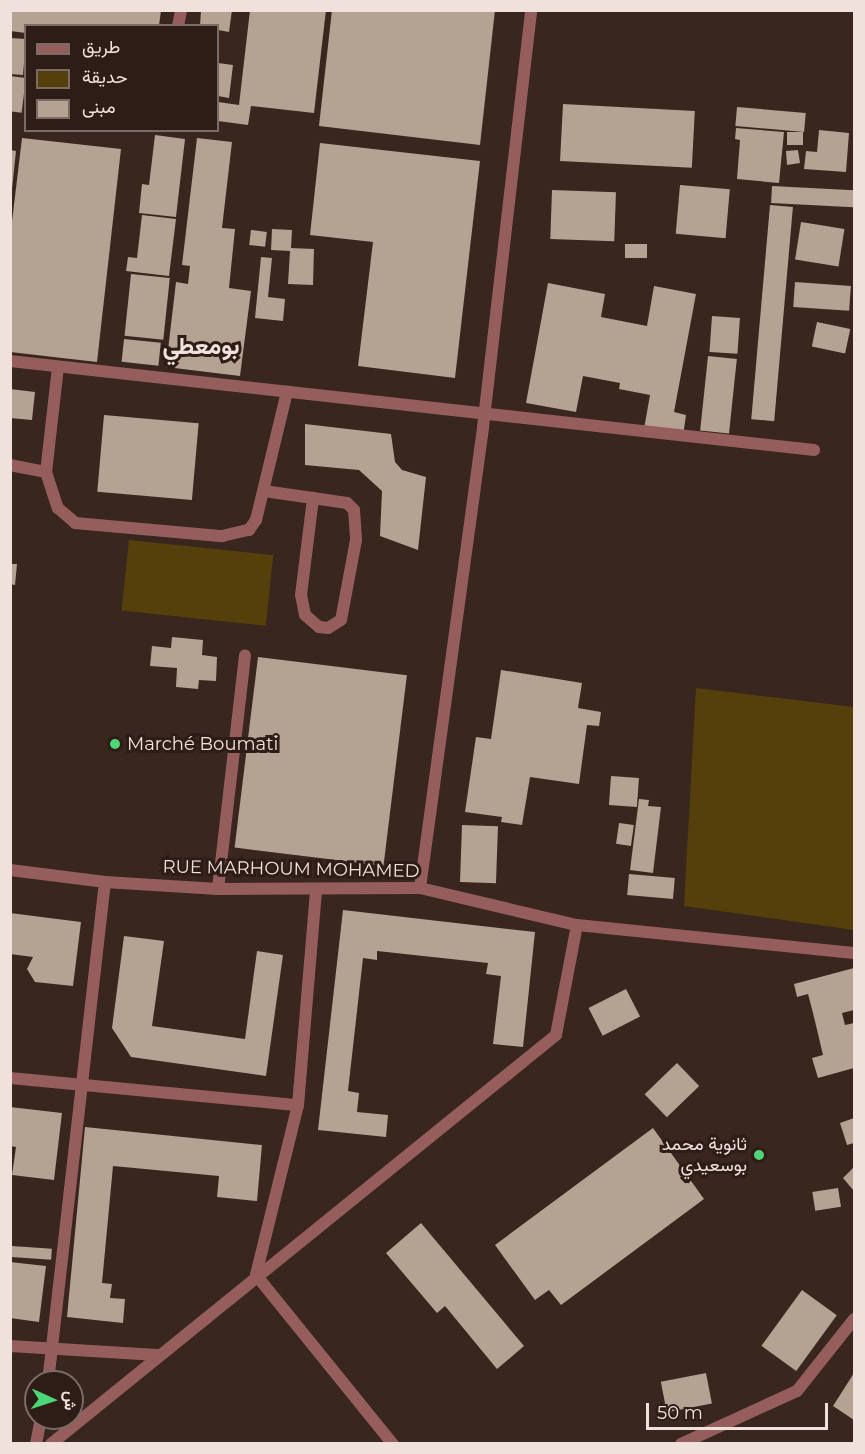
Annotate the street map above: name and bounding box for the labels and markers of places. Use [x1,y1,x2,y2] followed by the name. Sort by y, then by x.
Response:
[127,733,278,755] place label: Marché Boumati
[108,737,122,751] marker: Marché Boumati
[662,1134,747,1176] place label: ثانوية محمد بوسعيدي
[752,1148,766,1162] marker: ثانوية محمد بوسعيدي

